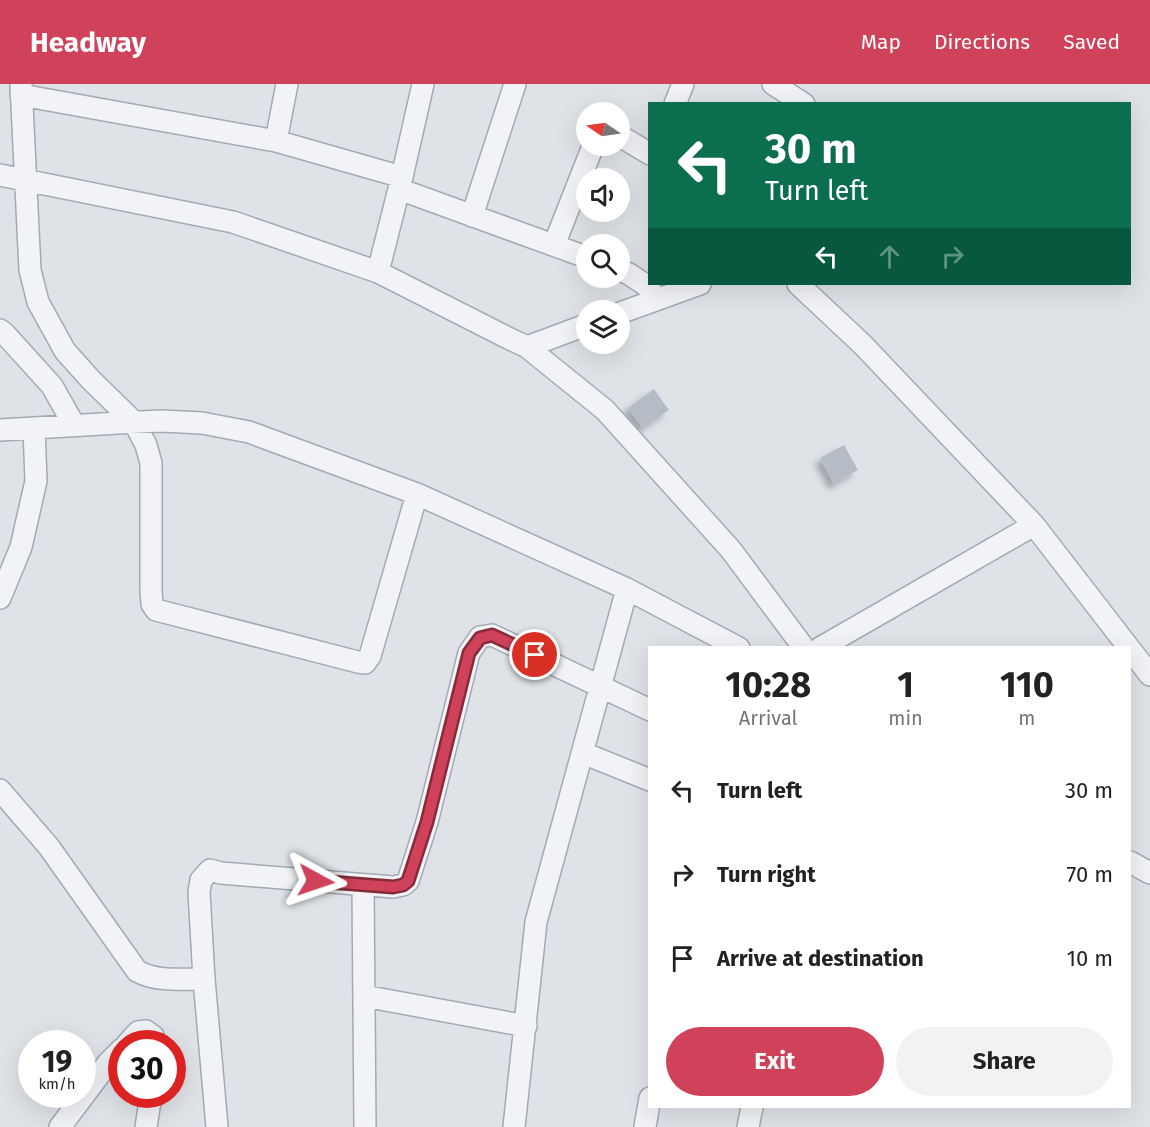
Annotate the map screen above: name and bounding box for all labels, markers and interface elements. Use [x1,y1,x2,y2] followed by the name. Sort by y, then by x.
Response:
[30,26,146,59] text: Headway
[861,29,901,55] text: Map
[934,29,1030,55] text: Directions
[1063,29,1120,55] text: Saved
[576,102,630,156] north arrow
[576,102,630,354] map controls
[765,124,857,174] text: 30 m
[666,126,744,204] icon: left
[576,168,630,222] button: sound
[765,175,868,207] text: Turn left
[576,234,630,288] button: search
[810,240,843,273] icon: left
[873,240,906,273] icon: ahead
[936,240,969,273] icon: right
[576,300,630,354] button: layers
[509,629,560,680] pin
[518,638,551,671] icon: arrive
[725,663,811,707] text: 10:28
[897,663,914,707] text: 1
[1000,663,1054,707] text: 110
[739,706,797,730] text: Arrival
[888,706,923,730] text: min
[1018,706,1035,730] text: m
[666,774,699,807] icon: left
[717,777,802,804] text: Turn left
[1065,777,1113,804] text: 30 m
[284,849,348,913] position arrow
[666,858,699,891] icon: right
[717,861,816,888] text: Turn right
[1067,861,1113,888] text: 70 m
[666,942,699,975] icon: arrive
[717,945,924,972] text: Arrive at destination
[1067,945,1113,972] text: 10 m
[666,1027,884,1096] button: Exit
[896,1027,1113,1096] button: Share
[108,1030,186,1108] speed limit sign: 30
[42,1044,72,1080] text: 19
[38,1075,76,1093] text: km/h

